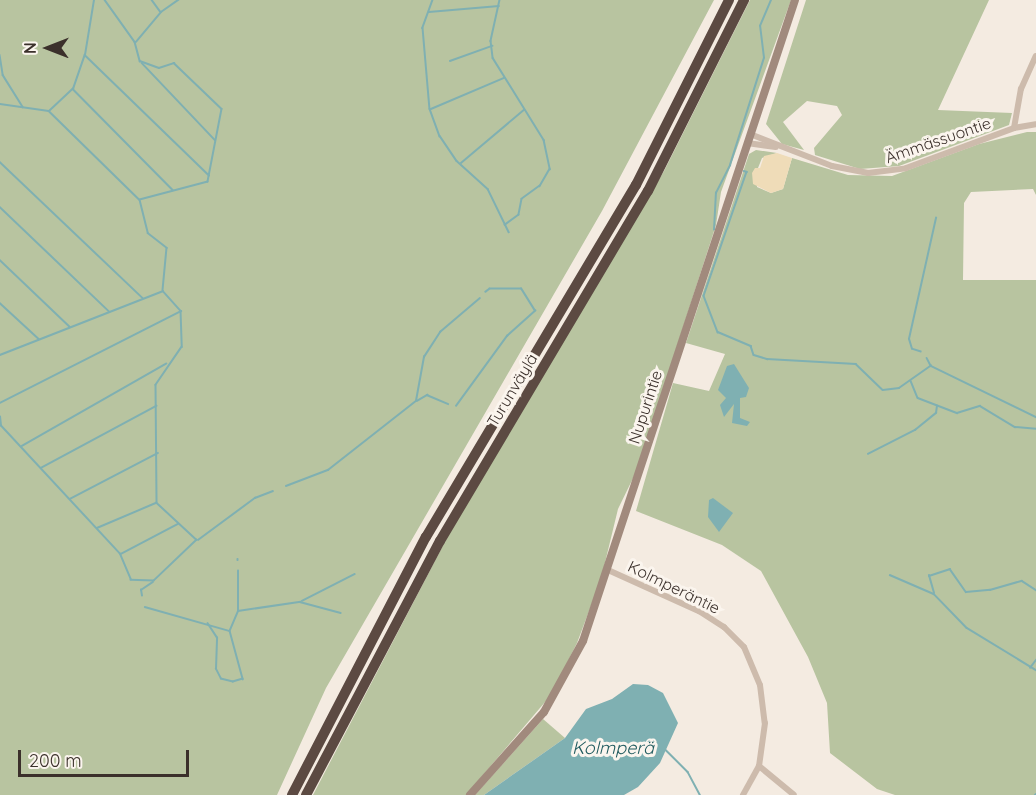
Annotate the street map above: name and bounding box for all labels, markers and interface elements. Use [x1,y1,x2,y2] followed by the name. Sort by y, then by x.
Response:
[18,18,78,78] north arrow
[20,42,40,54] text: N
[883,113,993,167] street label: Ämmässuontie
[483,350,541,430] street label: Turunväylä
[624,368,666,446] street label: Nupurintie
[625,556,723,618] street label: Kolmperäntie
[572,737,654,759] water label: Kolmperä
[21,738,192,776] scale bar
[29,749,82,772] text: 200 m

